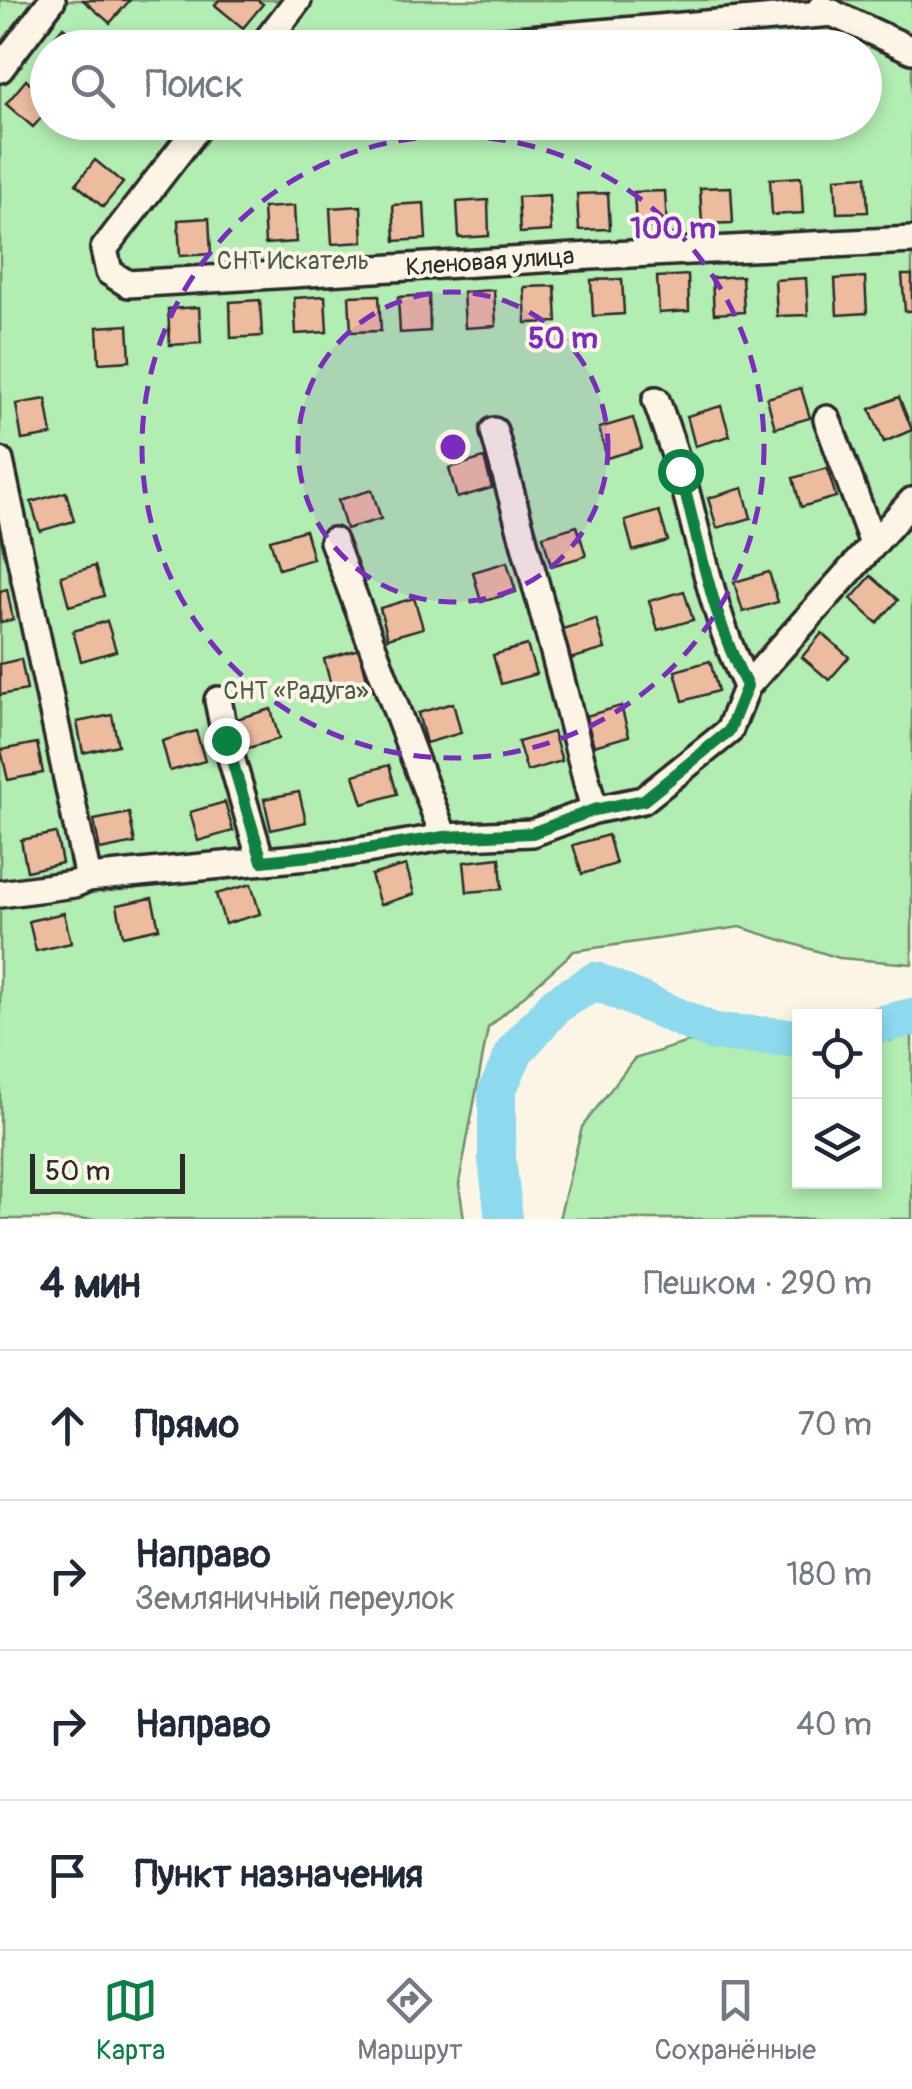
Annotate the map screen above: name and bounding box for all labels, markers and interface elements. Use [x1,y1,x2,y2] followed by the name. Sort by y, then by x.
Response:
[30,30,882,140] search box
[65,58,120,113] icon: search
[145,61,244,109] text: Поиск
[630,210,716,247] text: 100 m
[405,241,575,283] street label: Кленовая улица
[217,246,369,277] park label: СНТ Искатель
[528,320,598,357] text: 50 m
[435,429,471,465] centre of rings
[658,449,704,495] route start
[223,676,369,707] park label: СНТ «Радуга»
[204,718,250,764] route end
[792,1009,882,1189] map controls
[792,1009,882,1099] button: locate
[792,1099,882,1189] button: layers
[30,1149,185,1194] scale bar
[45,1154,110,1189] text: 50 m
[40,1258,141,1310] text: 4 мин
[644,1264,872,1304] text: Пешком · 290 m
[40,1398,95,1453] icon: ahead
[135,1401,239,1449] text: Прямо
[798,1405,872,1445] text: 70 m
[135,1531,271,1579] text: Направо
[40,1548,95,1603] icon: right
[786,1555,872,1595] text: 180 m
[135,1579,455,1619] text: Земляничный переулок
[40,1698,95,1753] icon: right
[135,1701,271,1749] text: Направо
[796,1705,872,1745] text: 40 m
[40,1848,95,1903] icon: arrive
[135,1851,423,1899] text: Пункт назначения
[96,1973,165,2068] tab: Карта
[357,1973,463,2068] tab: Маршрут
[655,1973,816,2068] tab: Сохранённые

